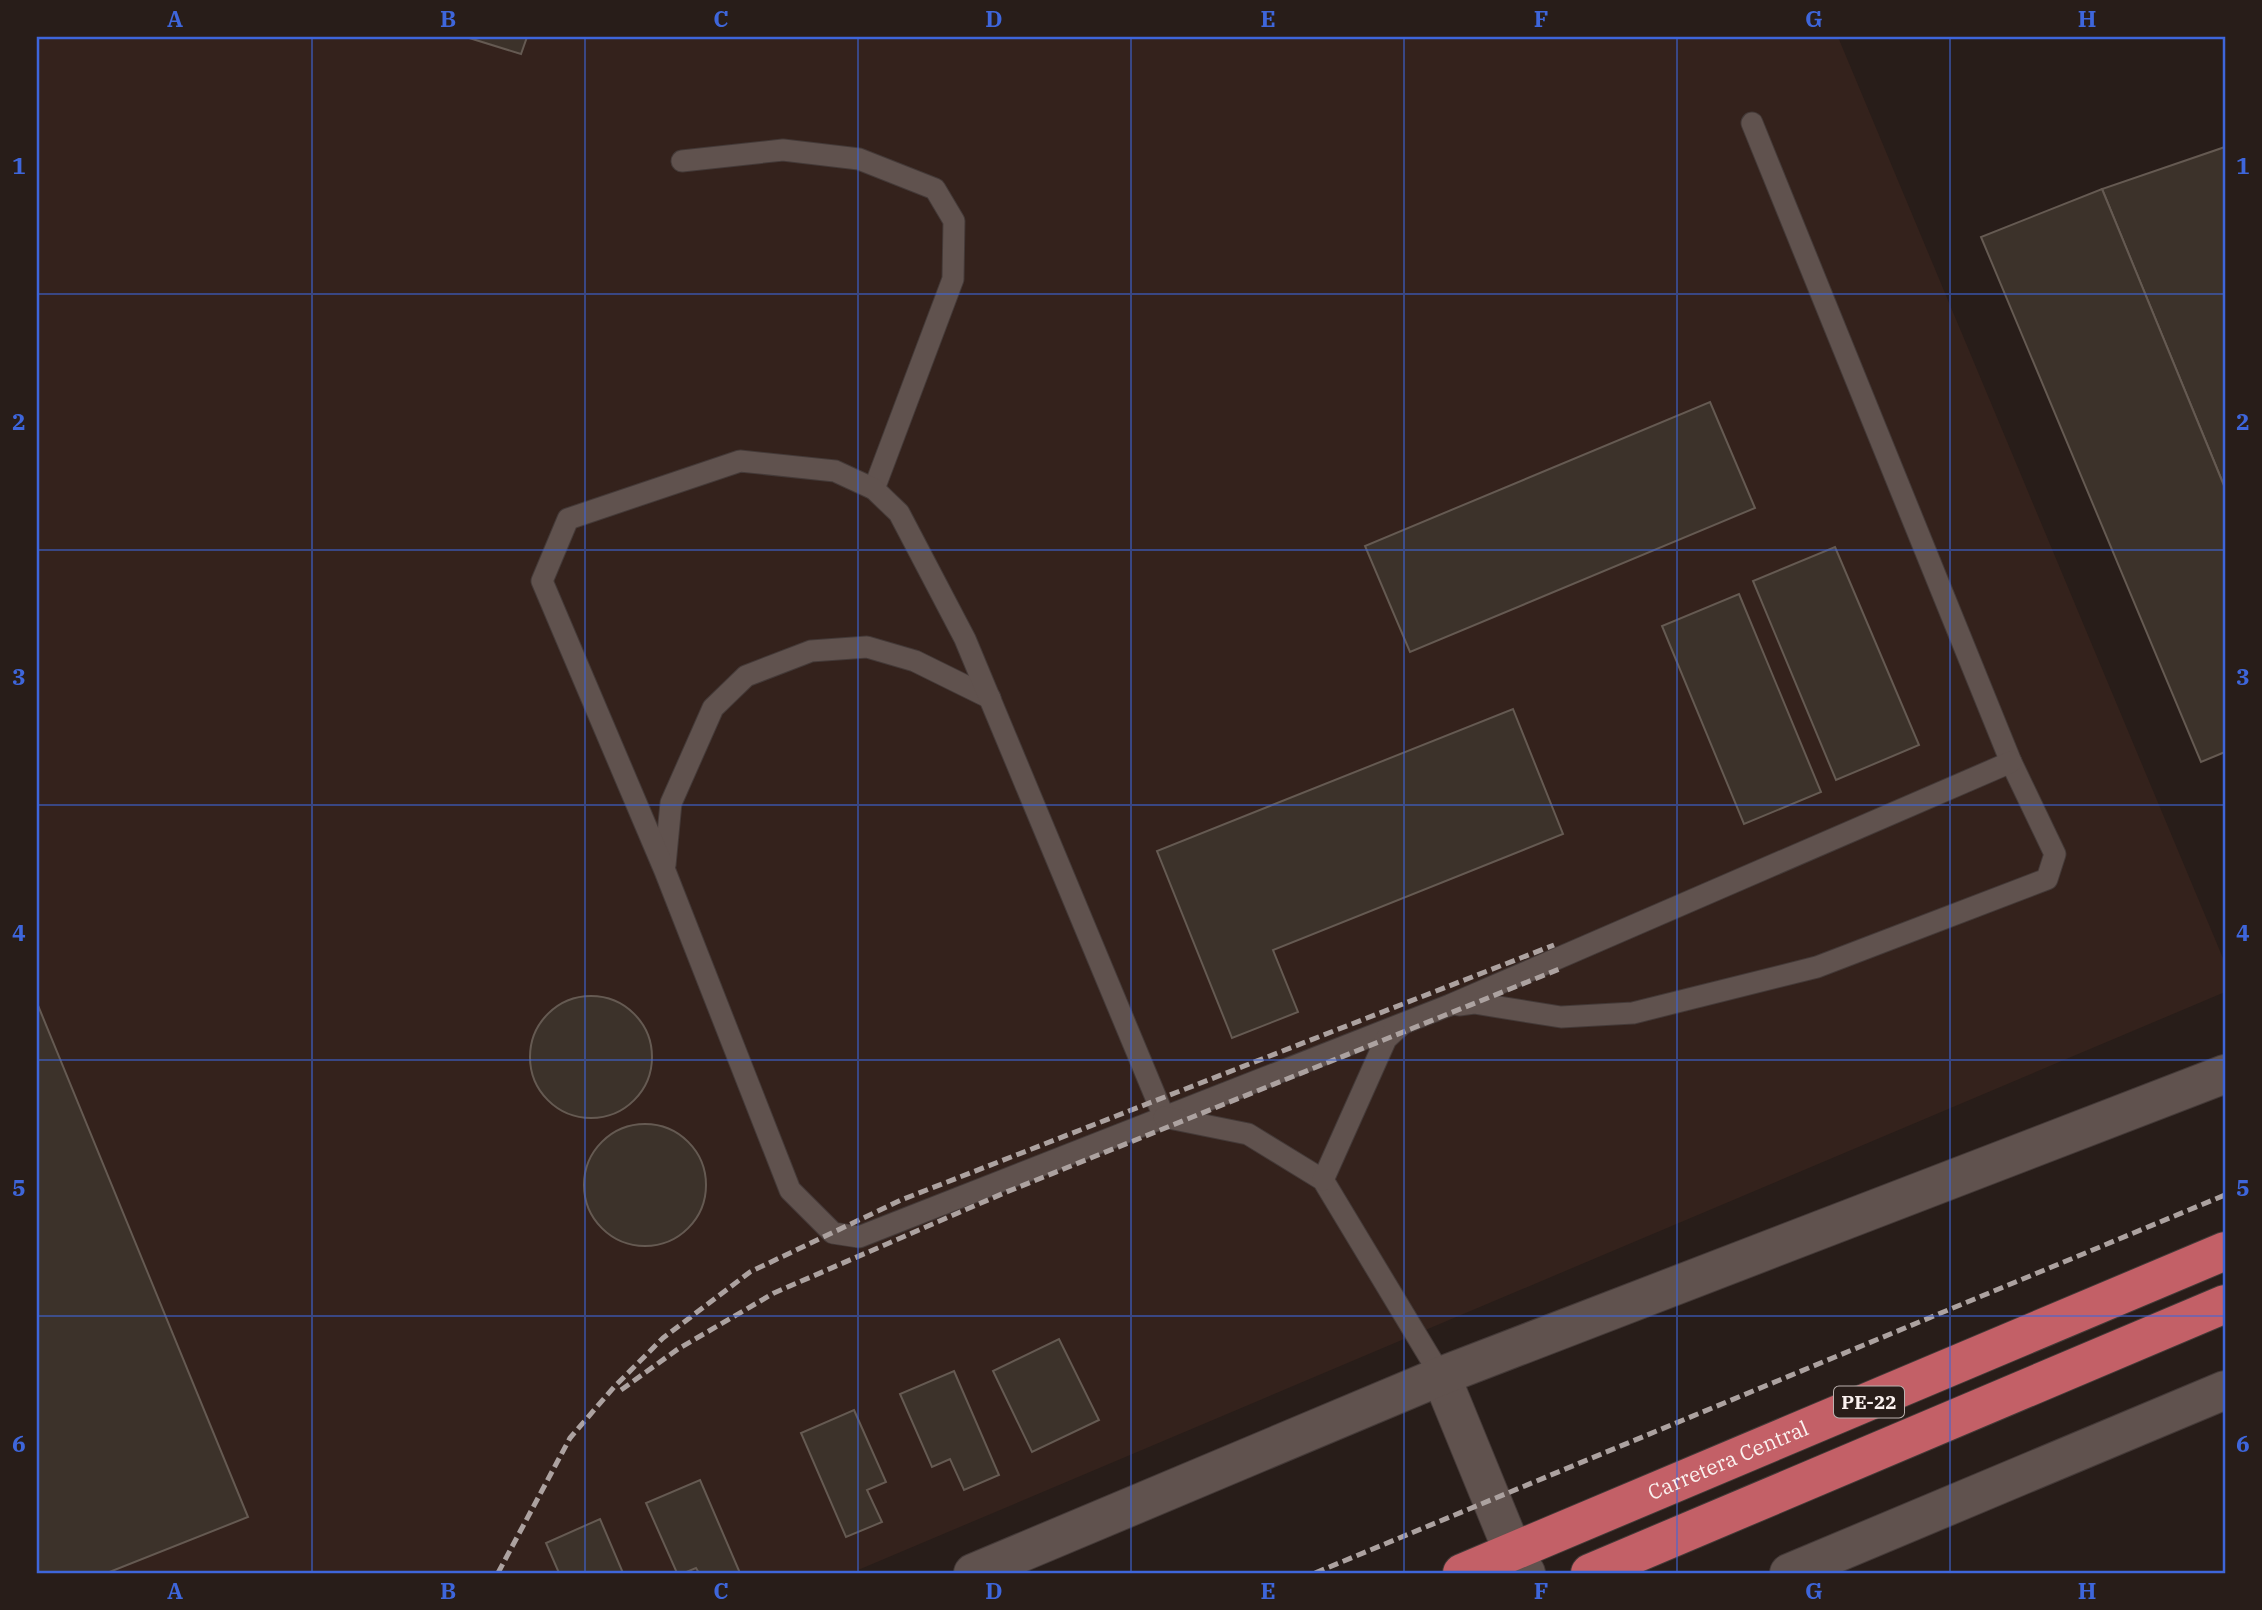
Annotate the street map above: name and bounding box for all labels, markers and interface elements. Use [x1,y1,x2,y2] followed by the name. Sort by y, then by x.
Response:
[167,3,183,33] text: A
[440,3,456,33] text: B
[713,3,729,33] text: C
[985,3,1003,33] text: D
[1260,3,1276,33] text: E
[1534,3,1548,33] text: F
[1805,3,1823,33] text: G
[2078,3,2096,33] text: H
[12,150,26,180] text: 1
[2236,150,2250,180] text: 1
[12,406,26,436] text: 2
[2236,406,2250,436] text: 2
[12,661,26,691] text: 3
[2236,661,2250,691] text: 3
[12,917,26,947] text: 4
[2236,917,2250,947] text: 4
[12,1172,26,1202] text: 5
[2236,1172,2250,1202] text: 5
[1834,1386,1904,1418] road number: PE-22
[1643,1413,1812,1506] street label: Carretera Central
[12,1428,26,1458] text: 6
[2236,1428,2250,1458] text: 6
[167,1575,183,1605] text: A
[440,1575,456,1605] text: B
[713,1575,729,1605] text: C
[985,1575,1003,1605] text: D
[1260,1575,1276,1605] text: E
[1534,1575,1548,1605] text: F
[1805,1575,1823,1605] text: G
[2078,1575,2096,1605] text: H

